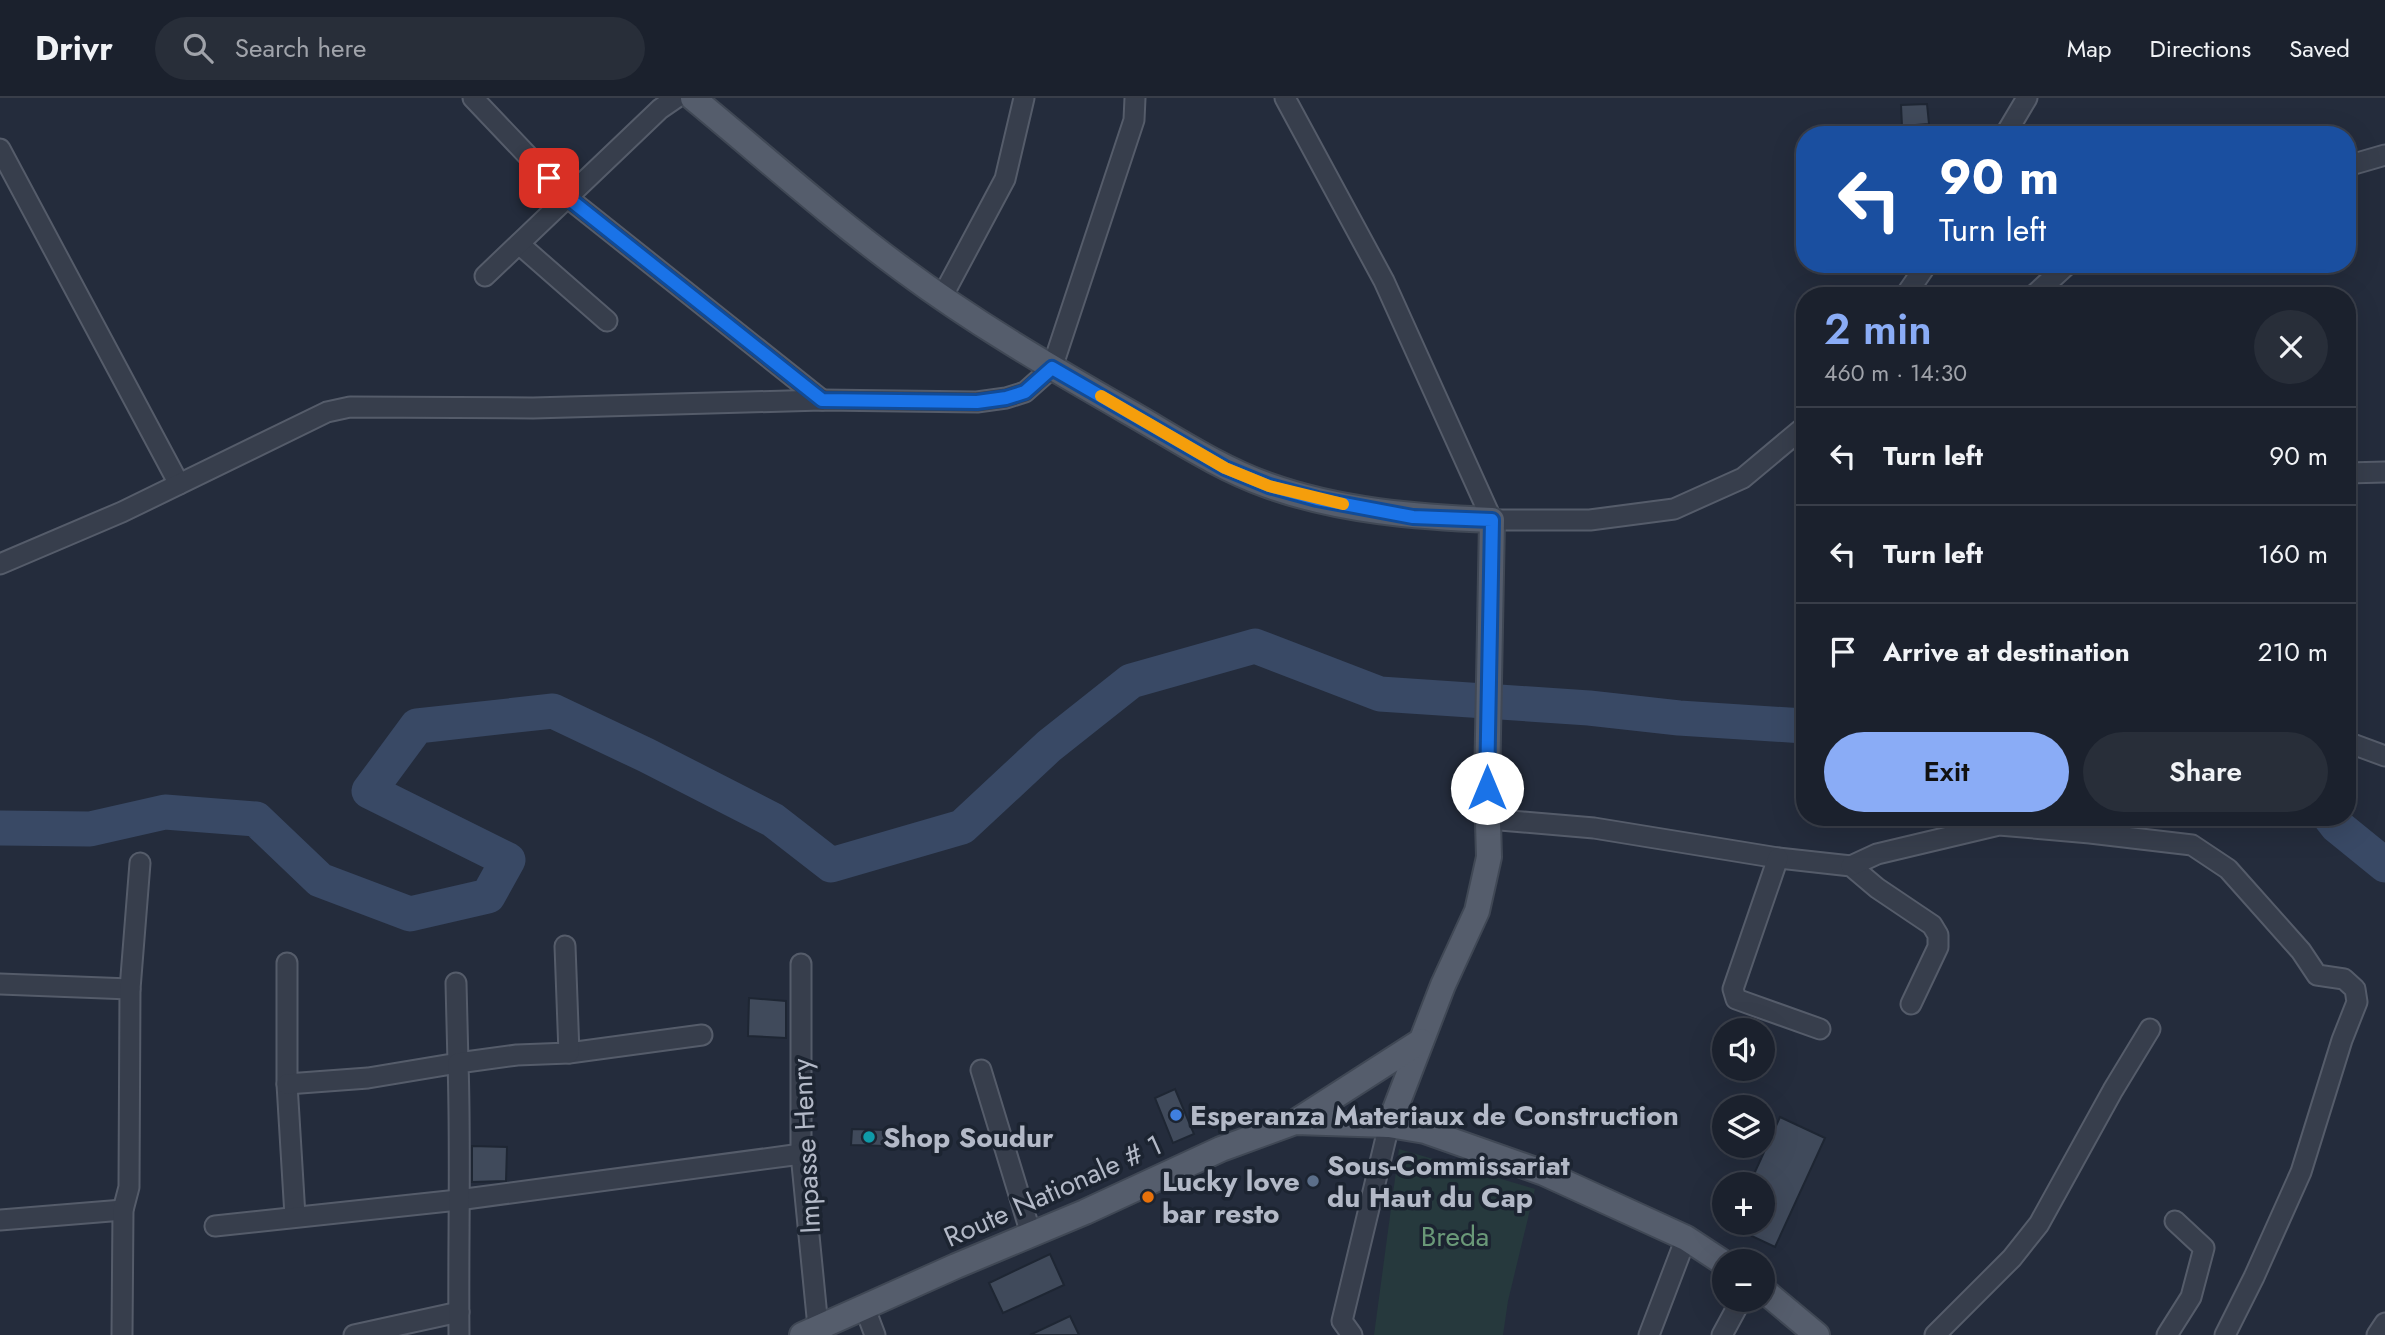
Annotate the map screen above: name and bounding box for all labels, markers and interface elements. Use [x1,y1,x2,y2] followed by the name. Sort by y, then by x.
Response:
[155,17,645,80] search box
[35,25,113,72] text: Drivr
[179,29,217,67] icon: search
[235,29,366,67] text: Search here
[2067,31,2112,66] text: Map
[2150,31,2251,66] text: Directions
[2289,31,2350,66] text: Saved
[1939,142,2059,212] text: 90 m
[519,148,579,208] pin
[1824,154,1915,245] icon: left
[530,159,568,197] icon: arrive
[1939,207,2046,253] text: Turn left
[1824,299,1932,360] text: 2 min
[2254,310,2328,384] button: close
[1824,356,1967,390] text: 460 m · 14:30
[1824,437,1862,475] icon: left
[1883,437,1983,475] text: Turn left
[2269,437,2328,475] text: 90 m
[1824,535,1862,573] icon: left
[1883,535,1983,573] text: Turn left
[2258,535,2328,573] text: 160 m
[1824,633,1862,671] icon: arrive
[1883,633,2130,671] text: Arrive at destination
[2258,633,2328,671] text: 210 m
[1824,732,2069,812] button: Exit
[2083,732,2328,812] button: Share
[1450,751,1524,825] position arrow
[1712,1018,1775,1312] map controls
[1712,1018,1775,1081] button: sound
[781,1057,831,1235] street label: Impasse Henry
[1190,1095,1679,1136] place label: Esperanza Materiaux de Construction
[1712,1095,1775,1158] button: layers
[1168,1107,1184,1123] marker: Esperanza Materiaux de Construction
[883,1117,1054,1158] place label: Shop Soudur
[937,1124,1169,1258] street label: Route Nationale # 1
[861,1129,877,1145] marker: Shop Soudur
[1327,1145,1570,1218] place label: Sous-Commissariat du Haut du Cap
[1162,1161,1300,1234] place label: Lucky love bar resto
[1712,1172,1775,1235] button: +
[1305,1173,1321,1189] marker: Sous-Commissariat du Haut du Cap
[1140,1189,1156,1205] marker: Lucky love bar resto
[1421,1216,1489,1257] park label: Breda
[1712,1249,1775,1312] button: −

